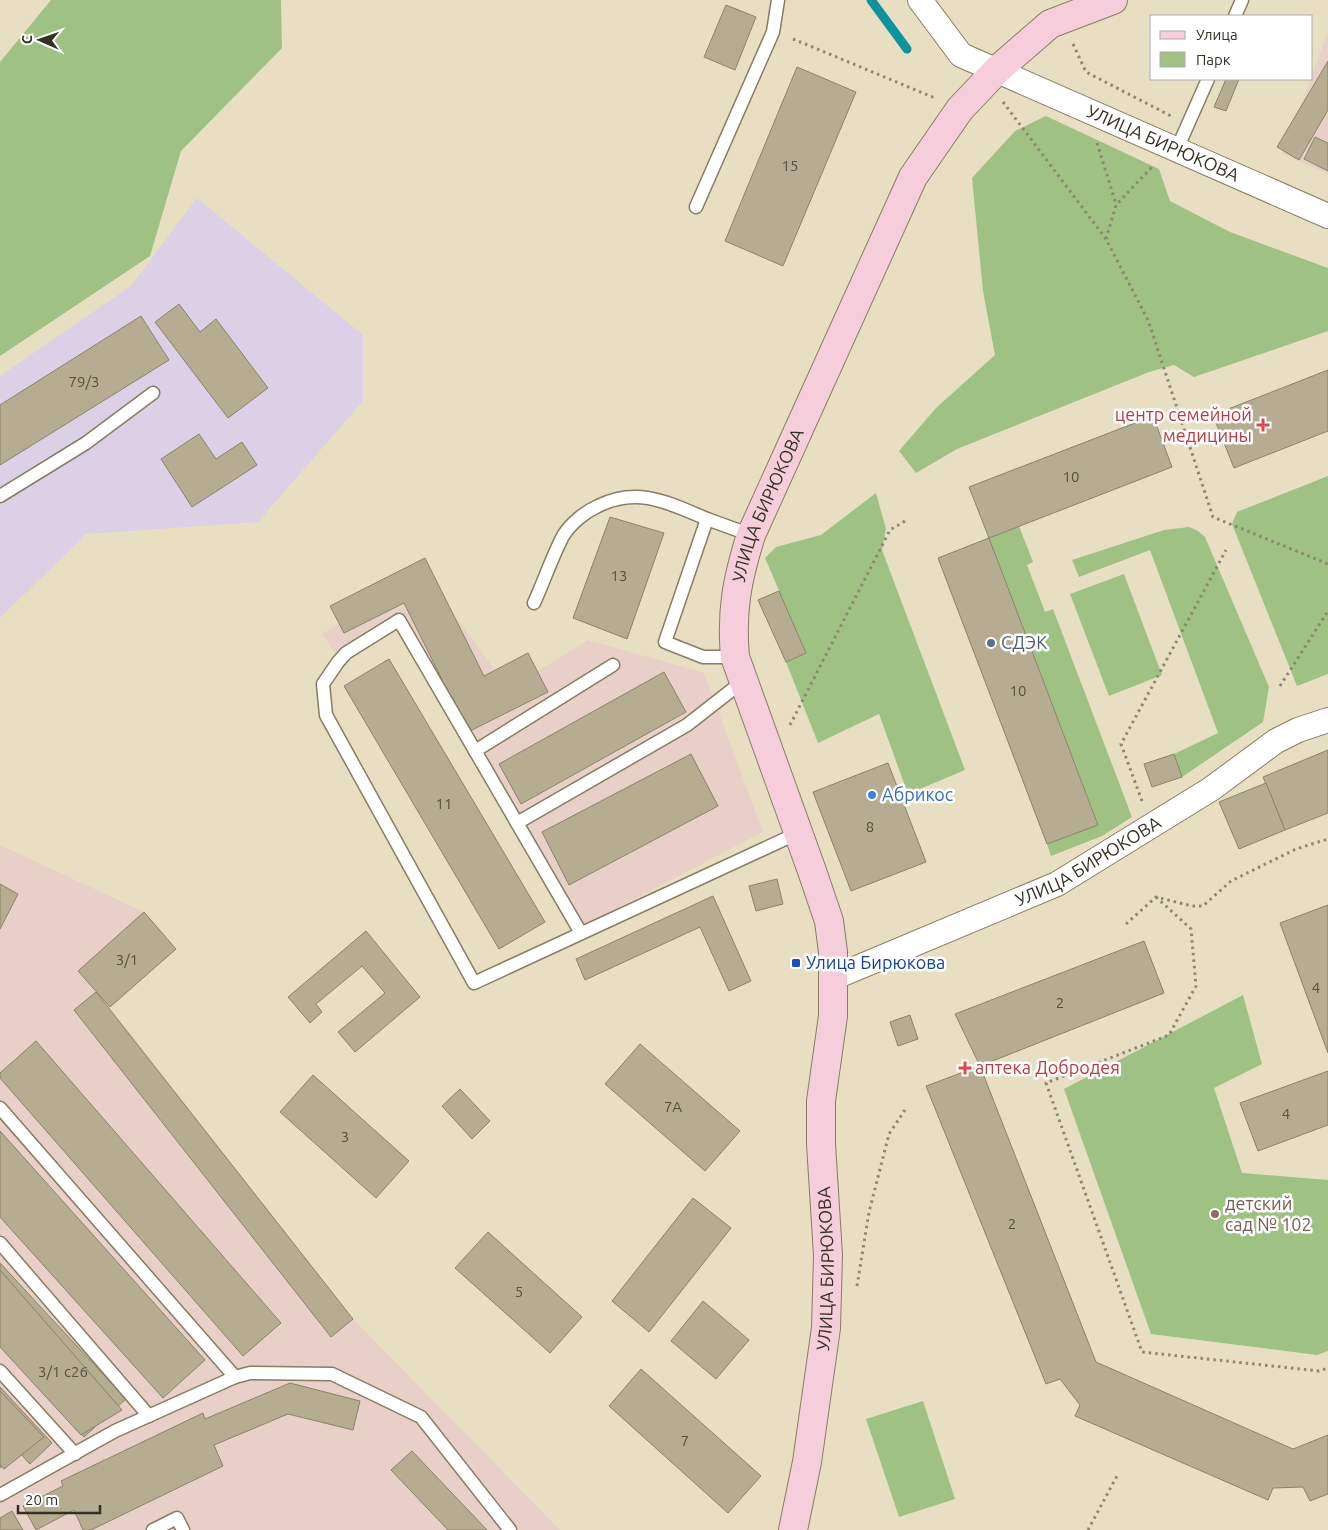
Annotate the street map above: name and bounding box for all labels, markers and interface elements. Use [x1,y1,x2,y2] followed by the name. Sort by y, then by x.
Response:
[15,15,65,65] north arrow
[1150,15,1313,80] legend
[1196,26,1238,43] text: Улица
[19,35,35,44] text: С
[1196,51,1231,68] text: Парк
[1084,100,1243,185] street label: УЛИЦА БИРЮКОВА
[782,157,798,174] house number: 15
[69,373,99,390] house number: 79/3
[1115,404,1252,445] place label: центр семейной медицины
[1256,418,1270,432] marker: центр семейной медицины
[728,425,807,584] street label: УЛИЦА БИРЮКОВА
[1063,468,1079,485] house number: 10
[611,567,627,584] house number: 13
[1001,632,1047,652] place label: СДЭК
[985,637,997,649] marker: СДЭК
[1010,682,1026,699] house number: 10
[882,784,953,804] place label: Абрикос
[866,789,878,801] marker: Абрикос
[436,795,452,812] house number: 11
[1012,811,1164,909] street label: УЛИЦА БИРЮКОВА
[866,818,874,835] house number: 8
[116,951,138,968] house number: 3/1
[806,952,945,972] place label: Улица Бирюкова
[790,957,802,969] marker: Улица Бирюкова
[1312,979,1320,996] house number: 4
[1056,994,1064,1011] house number: 2
[975,1057,1120,1077] place label: аптека Добродея
[959,1062,971,1074] marker: аптека Добродея
[664,1098,682,1115] house number: 7А
[1282,1105,1290,1122] house number: 4
[341,1128,349,1145] house number: 3
[812,1186,837,1352] street label: УЛИЦА БИРЮКОВА
[1225,1193,1312,1234] place label: детский сад № 102
[1209,1208,1221,1220] marker: детский сад № 102
[1008,1215,1016,1232] house number: 2
[515,1283,523,1300] house number: 5
[38,1363,88,1380] house number: 3/1 с26
[681,1432,689,1449] house number: 7
[18,1482,100,1514] scale bar
[25,1491,58,1508] text: 20 m

